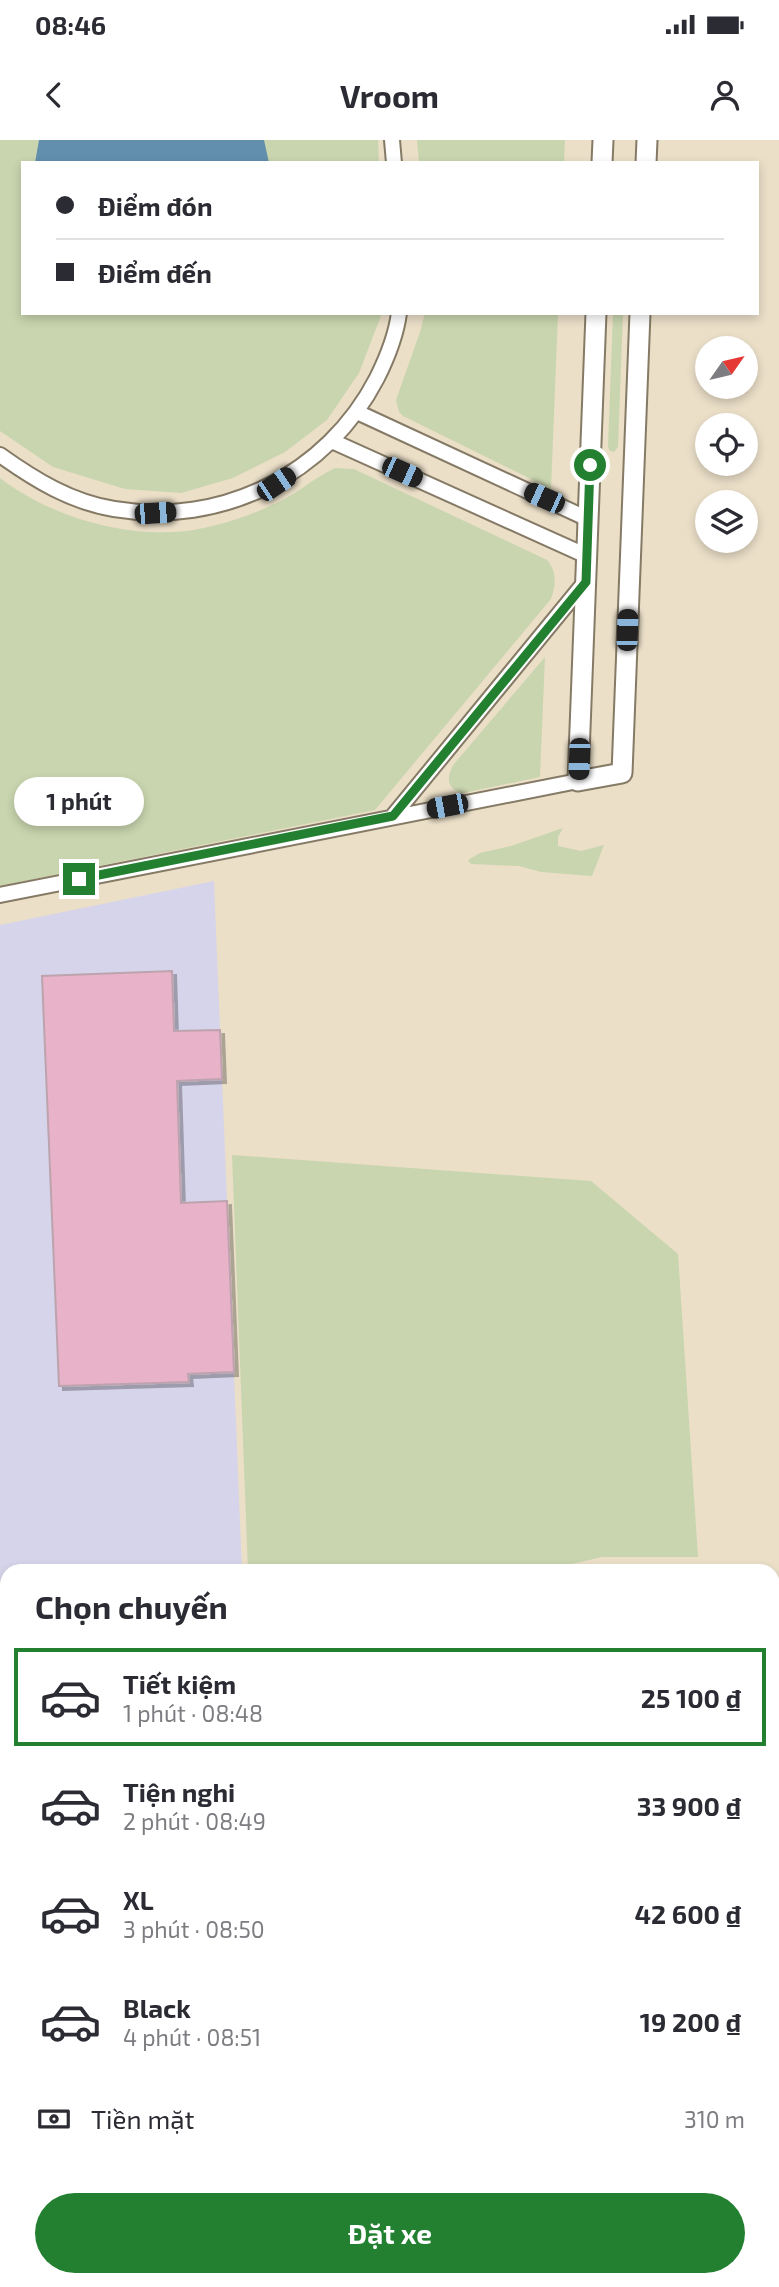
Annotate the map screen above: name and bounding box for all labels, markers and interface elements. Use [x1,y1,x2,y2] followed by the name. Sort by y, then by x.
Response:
[35,9,106,40] text: 08:46
[35,76,73,114] icon: back
[340,76,439,114] text: Vroom
[706,76,744,114] icon: person
[98,190,213,221] text: Điểm đón
[98,257,212,288] text: Điểm đến
[695,336,758,399] north arrow
[695,336,758,553] map controls
[695,413,758,476] button: locate
[574,449,606,481] route start
[379,454,426,490] car
[253,464,300,504] car
[521,480,568,516] car
[695,490,758,553] button: layers
[134,501,177,525] car
[616,609,639,651] car
[568,738,591,780] car
[14,778,144,826] callout: 1 phút
[46,787,112,815] text: 1 phút
[425,792,470,820] car
[63,863,95,895] route end
[35,1587,228,1625] text: Chọn chuyến
[39,1666,102,1729] icon: car
[123,1668,236,1699] text: Tiết kiệm
[641,1682,741,1713] text: 25 100 ₫
[123,1699,263,1727] text: 1 phút · 08:48
[39,1774,102,1837] icon: car
[123,1776,235,1807] text: Tiện nghi
[637,1790,741,1821] text: 33 900 ₫
[123,1807,266,1835] text: 2 phút · 08:49
[39,1882,102,1945] icon: car
[123,1884,154,1915] text: XL
[635,1898,741,1929] text: 42 600 ₫
[123,1915,265,1943] text: 3 phút · 08:50
[39,1990,102,2053] icon: car
[123,1992,191,2023] text: Black
[640,2006,741,2037] text: 19 200 ₫
[123,2023,261,2051] text: 4 phút · 08:51
[35,2100,73,2138] icon: cash
[91,2103,194,2134] text: Tiền mặt
[684,2105,745,2133] text: 310 m
[35,2193,745,2273] button: Đặt xe

